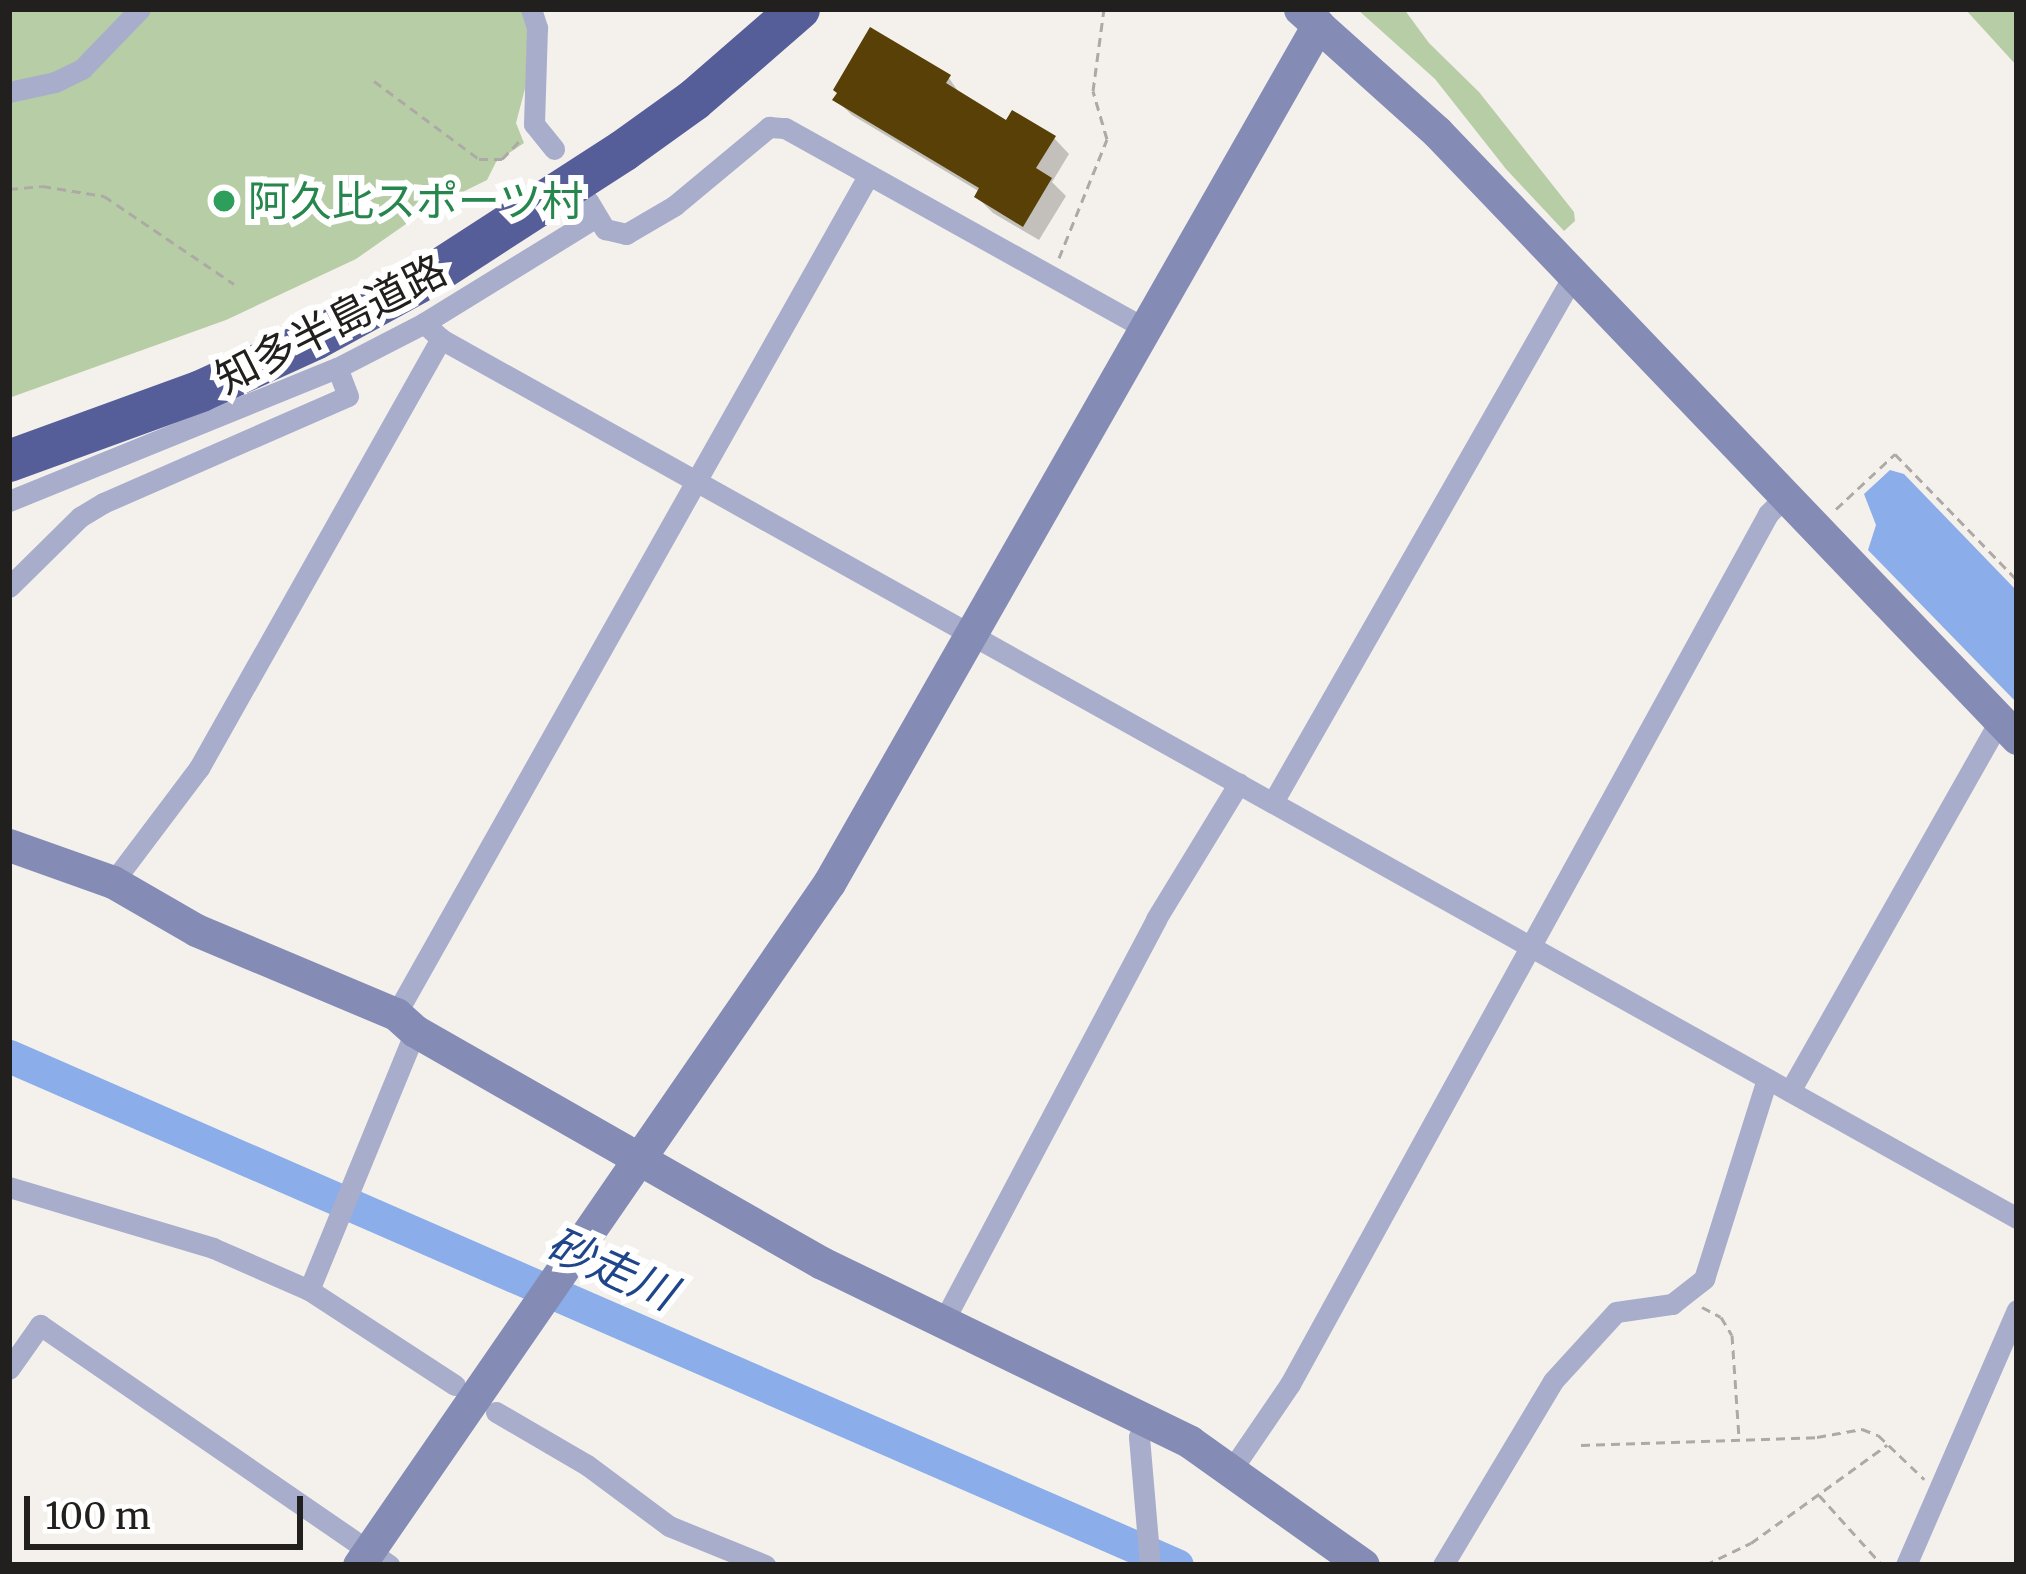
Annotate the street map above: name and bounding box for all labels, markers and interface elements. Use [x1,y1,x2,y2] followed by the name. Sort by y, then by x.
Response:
[248,176,584,226] place label: 阿久比スポーツ村
[211,188,237,214] marker: 阿久比スポーツ村
[207,244,455,404] street label: 知多半島道路
[538,1217,684,1321] water label: 砂走川
[30,1472,309,1546] scale bar
[45,1494,151,1539] text: 100 m

